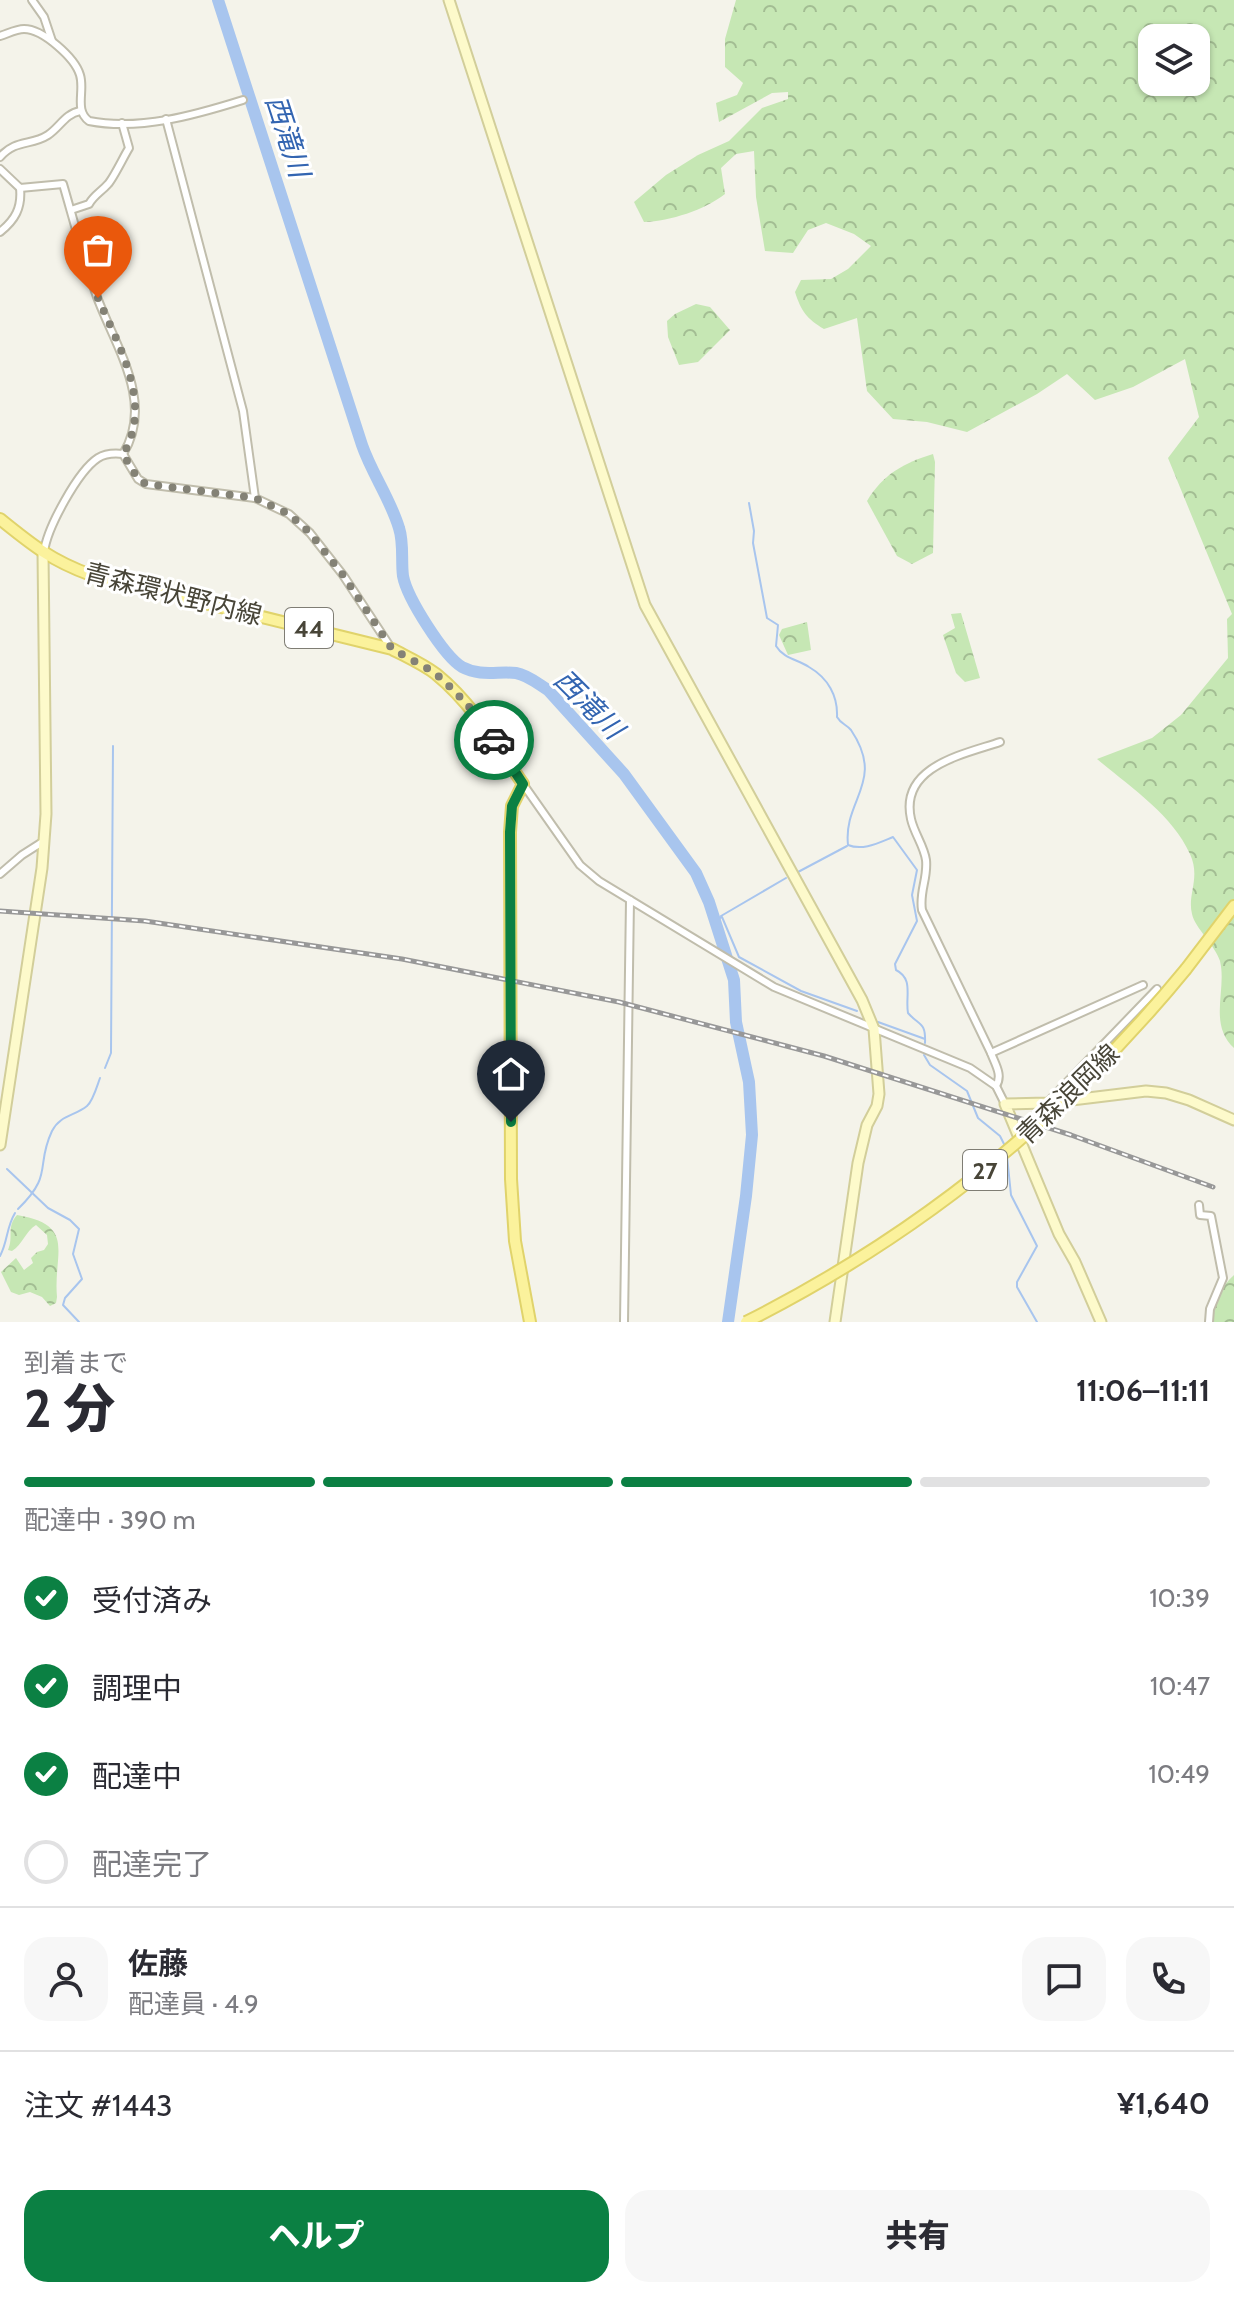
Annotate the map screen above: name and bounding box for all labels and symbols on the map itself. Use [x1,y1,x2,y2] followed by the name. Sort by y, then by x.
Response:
[259,91,318,184] water label: 西滝川
[64,216,132,298] pin
[81,556,265,632] street label: 青森環状野内線
[285,608,333,648] road number: 44
[547,662,633,748] water label: 西滝川
[454,700,534,780] courier
[1010,1037,1126,1151] street label: 青森浪岡線
[477,1040,545,1122] pin
[963,1150,1007,1190] road number: 27

